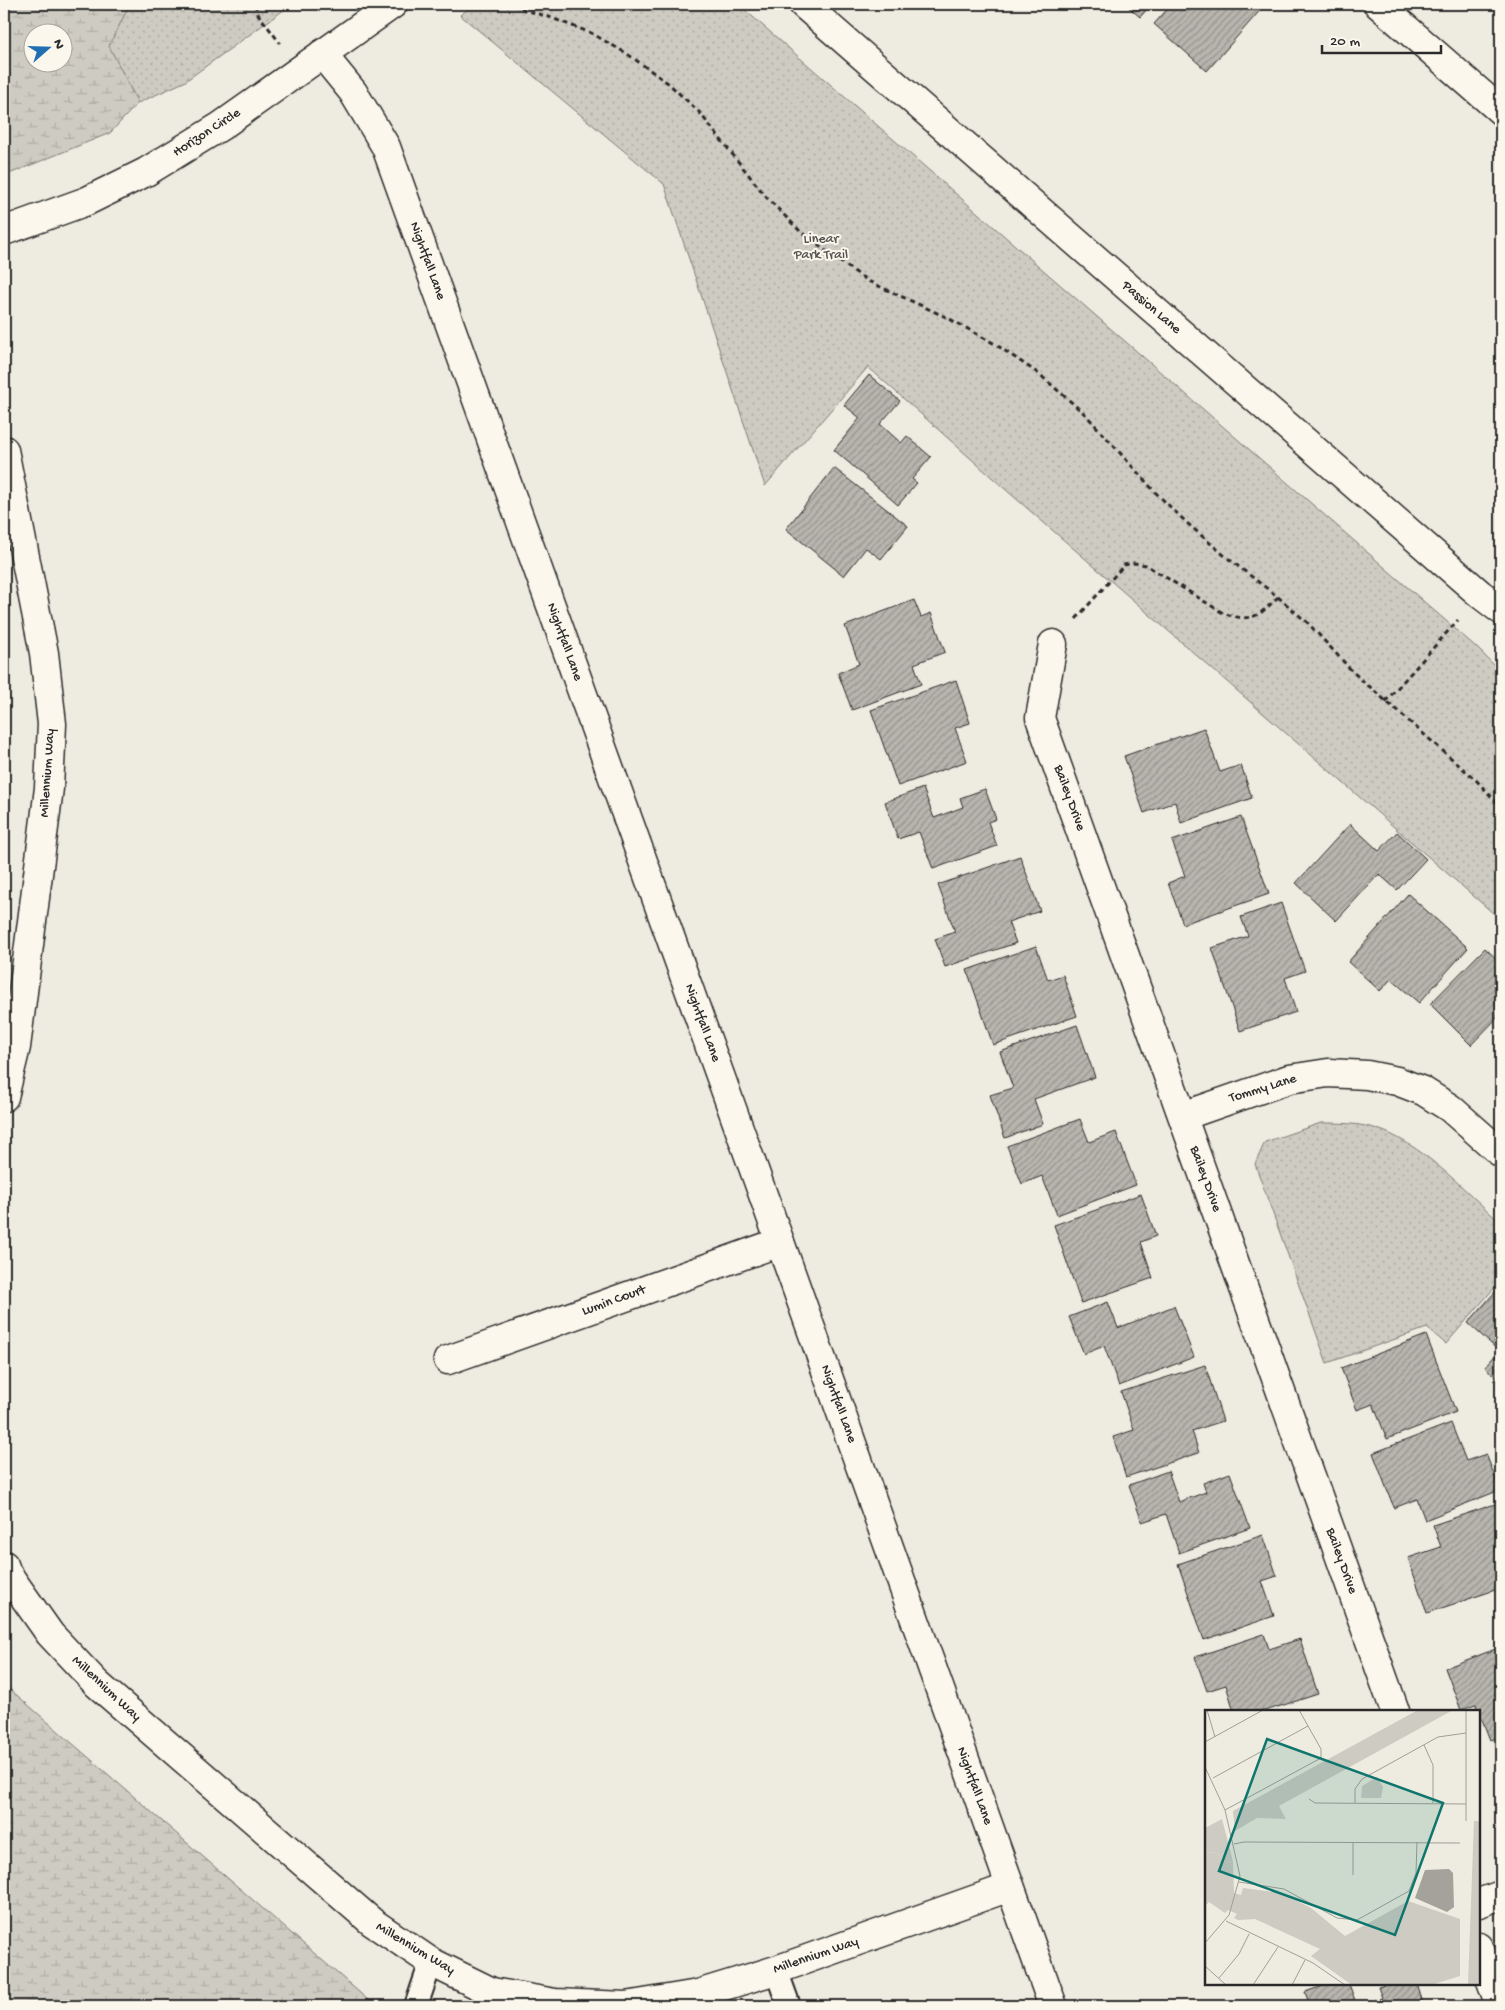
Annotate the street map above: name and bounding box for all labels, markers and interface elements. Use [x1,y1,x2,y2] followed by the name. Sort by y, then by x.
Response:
[22,22,72,72] north arrow
[1322,22,1441,54] scale bar
[1330,33,1360,51] text: 20 m
[48,37,67,52] text: N
[170,104,245,161] street label: Horizon Circle
[405,220,449,303] street label: Nightfall Lane
[793,231,848,264] park label: Linear Park Trail
[1117,277,1185,339] street label: Passion Lane
[542,601,586,684] street label: Nightfall Lane
[36,728,60,818] street label: Millennium Way
[1049,762,1089,834] street label: Bailey Drive
[680,982,724,1065] street label: Nightfall Lane
[1226,1070,1299,1108] street label: Tommy Lane
[1185,1143,1225,1215] street label: Bailey Drive
[580,1281,649,1320] street label: Lumin Court
[816,1363,860,1446] street label: Nightfall Lane
[1321,1525,1361,1597] street label: Bailey Drive
[68,1652,144,1726] street label: Millennium Way
[1205,1710,1480,1985] inset map
[952,1745,996,1828] street label: Nightfall Lane
[373,1919,458,1979] street label: Millennium Way
[771,1933,861,1979] street label: Millennium Way

